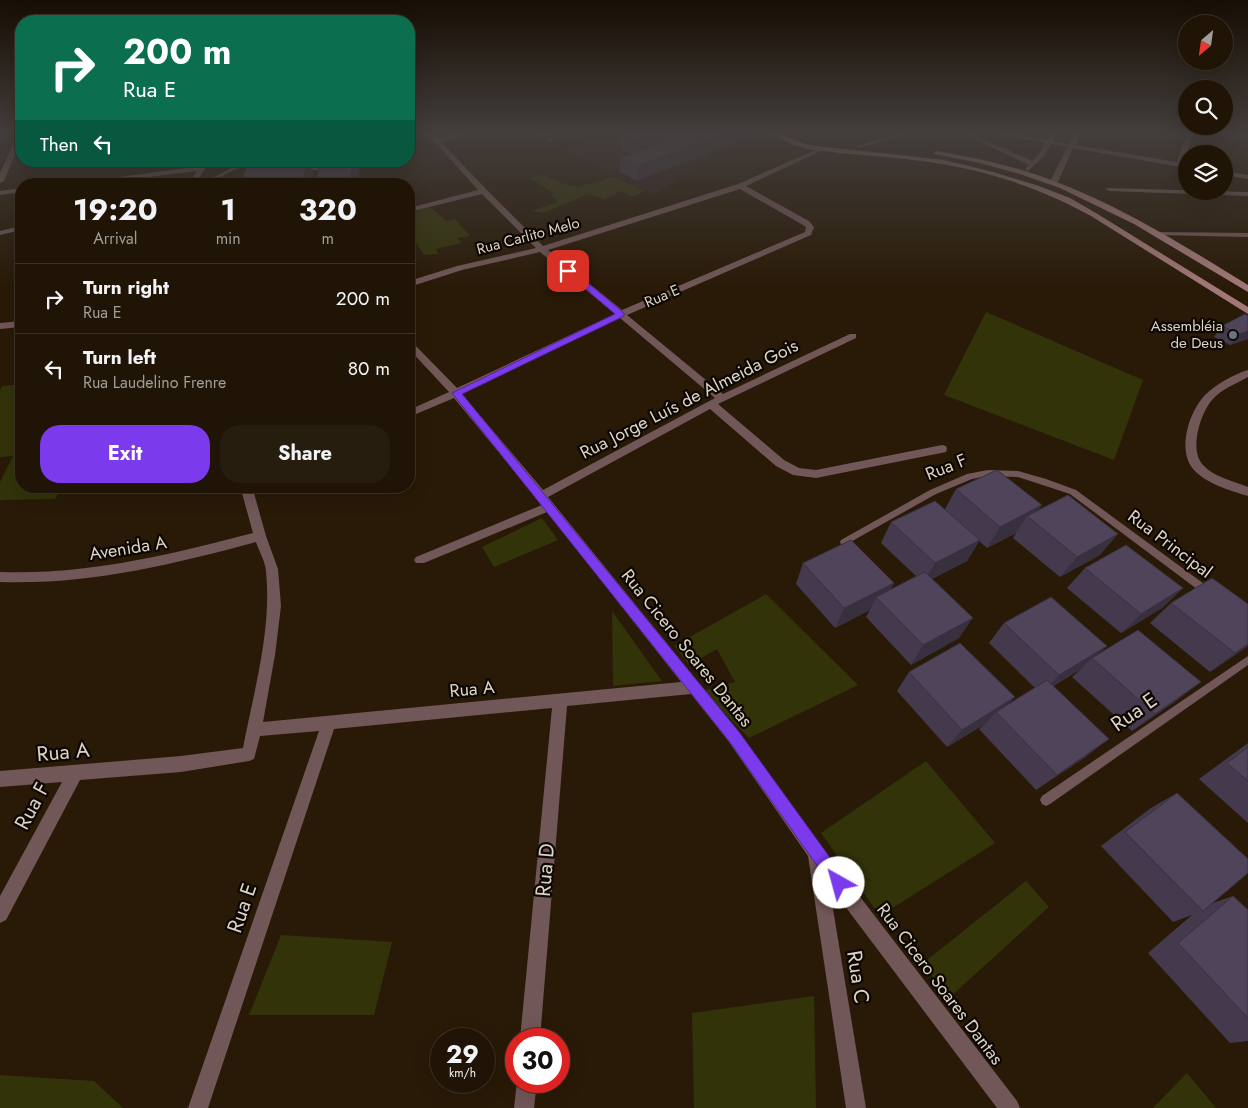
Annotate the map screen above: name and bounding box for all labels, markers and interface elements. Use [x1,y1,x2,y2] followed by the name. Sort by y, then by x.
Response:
[1178,15,1232,70] north arrow
[1178,15,1233,200] map controls
[123,27,232,77] text: 200 m
[40,35,105,100] icon: right
[123,73,176,105] text: Rua E
[1178,80,1233,135] button: search
[89,130,117,158] icon: left
[40,131,79,158] text: Then
[1178,145,1233,200] button: layers
[73,188,158,231] text: 19:20
[221,188,236,231] text: 1
[299,188,357,231] text: 320
[474,212,582,260] street label: Rua Carlito Melo
[93,227,137,250] text: Arrival
[216,227,241,250] text: min
[322,227,334,250] text: m
[547,250,589,292] pin
[554,257,582,285] icon: arrive
[83,274,169,301] text: Turn right
[641,279,683,313] street label: Rua E
[40,285,68,313] icon: right
[336,285,390,312] text: 200 m
[83,301,122,324] text: Rua E
[1151,315,1223,354] place label: Assembléia de Deus
[1227,329,1239,341] marker: Assembléia de Deus
[575,332,803,466] street label: Rua Jorge Luís de Almeida Gois
[83,344,156,371] text: Turn left
[40,355,68,383] icon: left
[348,355,390,382] text: 80 m
[83,371,226,394] text: Rua Laudelino Frenre
[40,425,210,483] button: Exit
[220,425,390,483] button: Share
[921,447,971,487] street label: Rua F
[1122,504,1218,584] street label: Rua Principal
[87,529,169,567] street label: Avenida A
[615,564,759,732] street label: Rua Cicero Soares Dantas
[448,674,496,704] street label: Rua A
[1105,685,1163,739] street label: Rua E
[35,735,91,769] street label: Rua A
[7,777,57,835] street label: Rua F
[528,842,562,898] street label: Rua D
[812,856,864,908] position arrow
[220,879,264,937] street label: Rua E
[871,898,1009,1070] street label: Rua Cicero Soares Dantas
[839,948,877,1006] street label: Rua C
[505,1028,570,1093] speed limit sign: 30
[446,1036,479,1072] text: 29
[449,1064,476,1082] text: km/h

